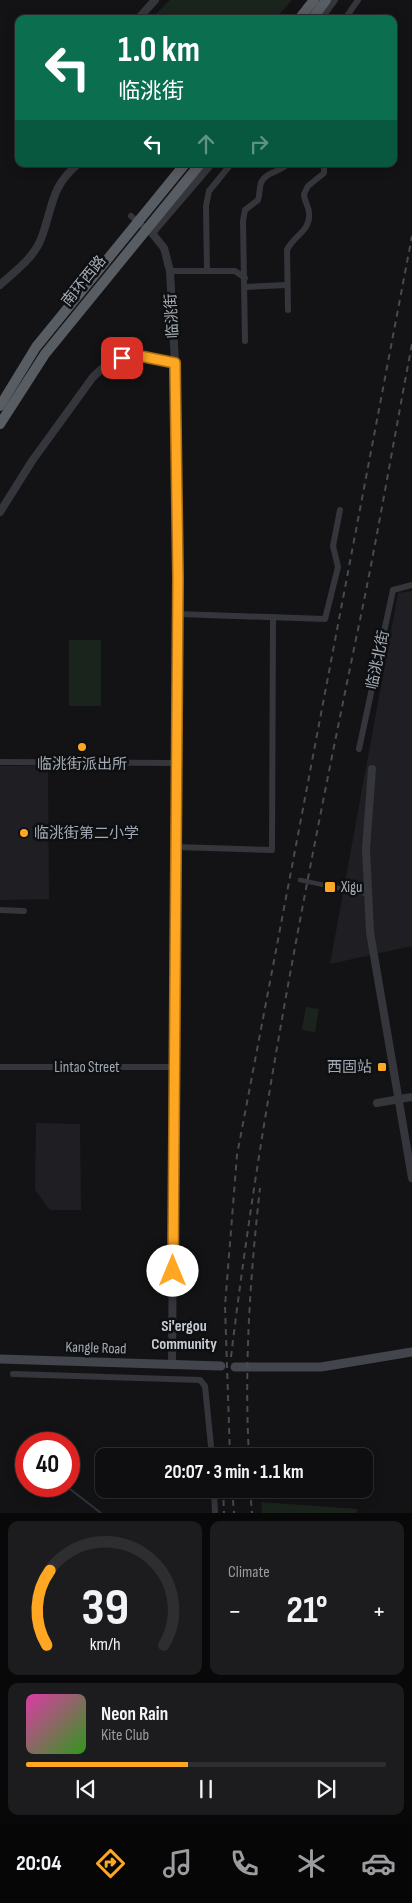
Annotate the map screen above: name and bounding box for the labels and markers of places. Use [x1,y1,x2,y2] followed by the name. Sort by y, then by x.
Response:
[101,337,143,379] pin
[76,741,88,753] marker: 临洮街派出所
[37,755,127,774] place label: 临洮街派出所
[34,824,139,843] place label: 临洮街第二小学
[18,827,30,839] marker: 临洮街第二小学
[340,878,362,897] place label: Xigu
[323,880,337,894] marker: Xigu
[327,1058,372,1077] place label: 西固站
[376,1061,388,1073] marker: 西固站

